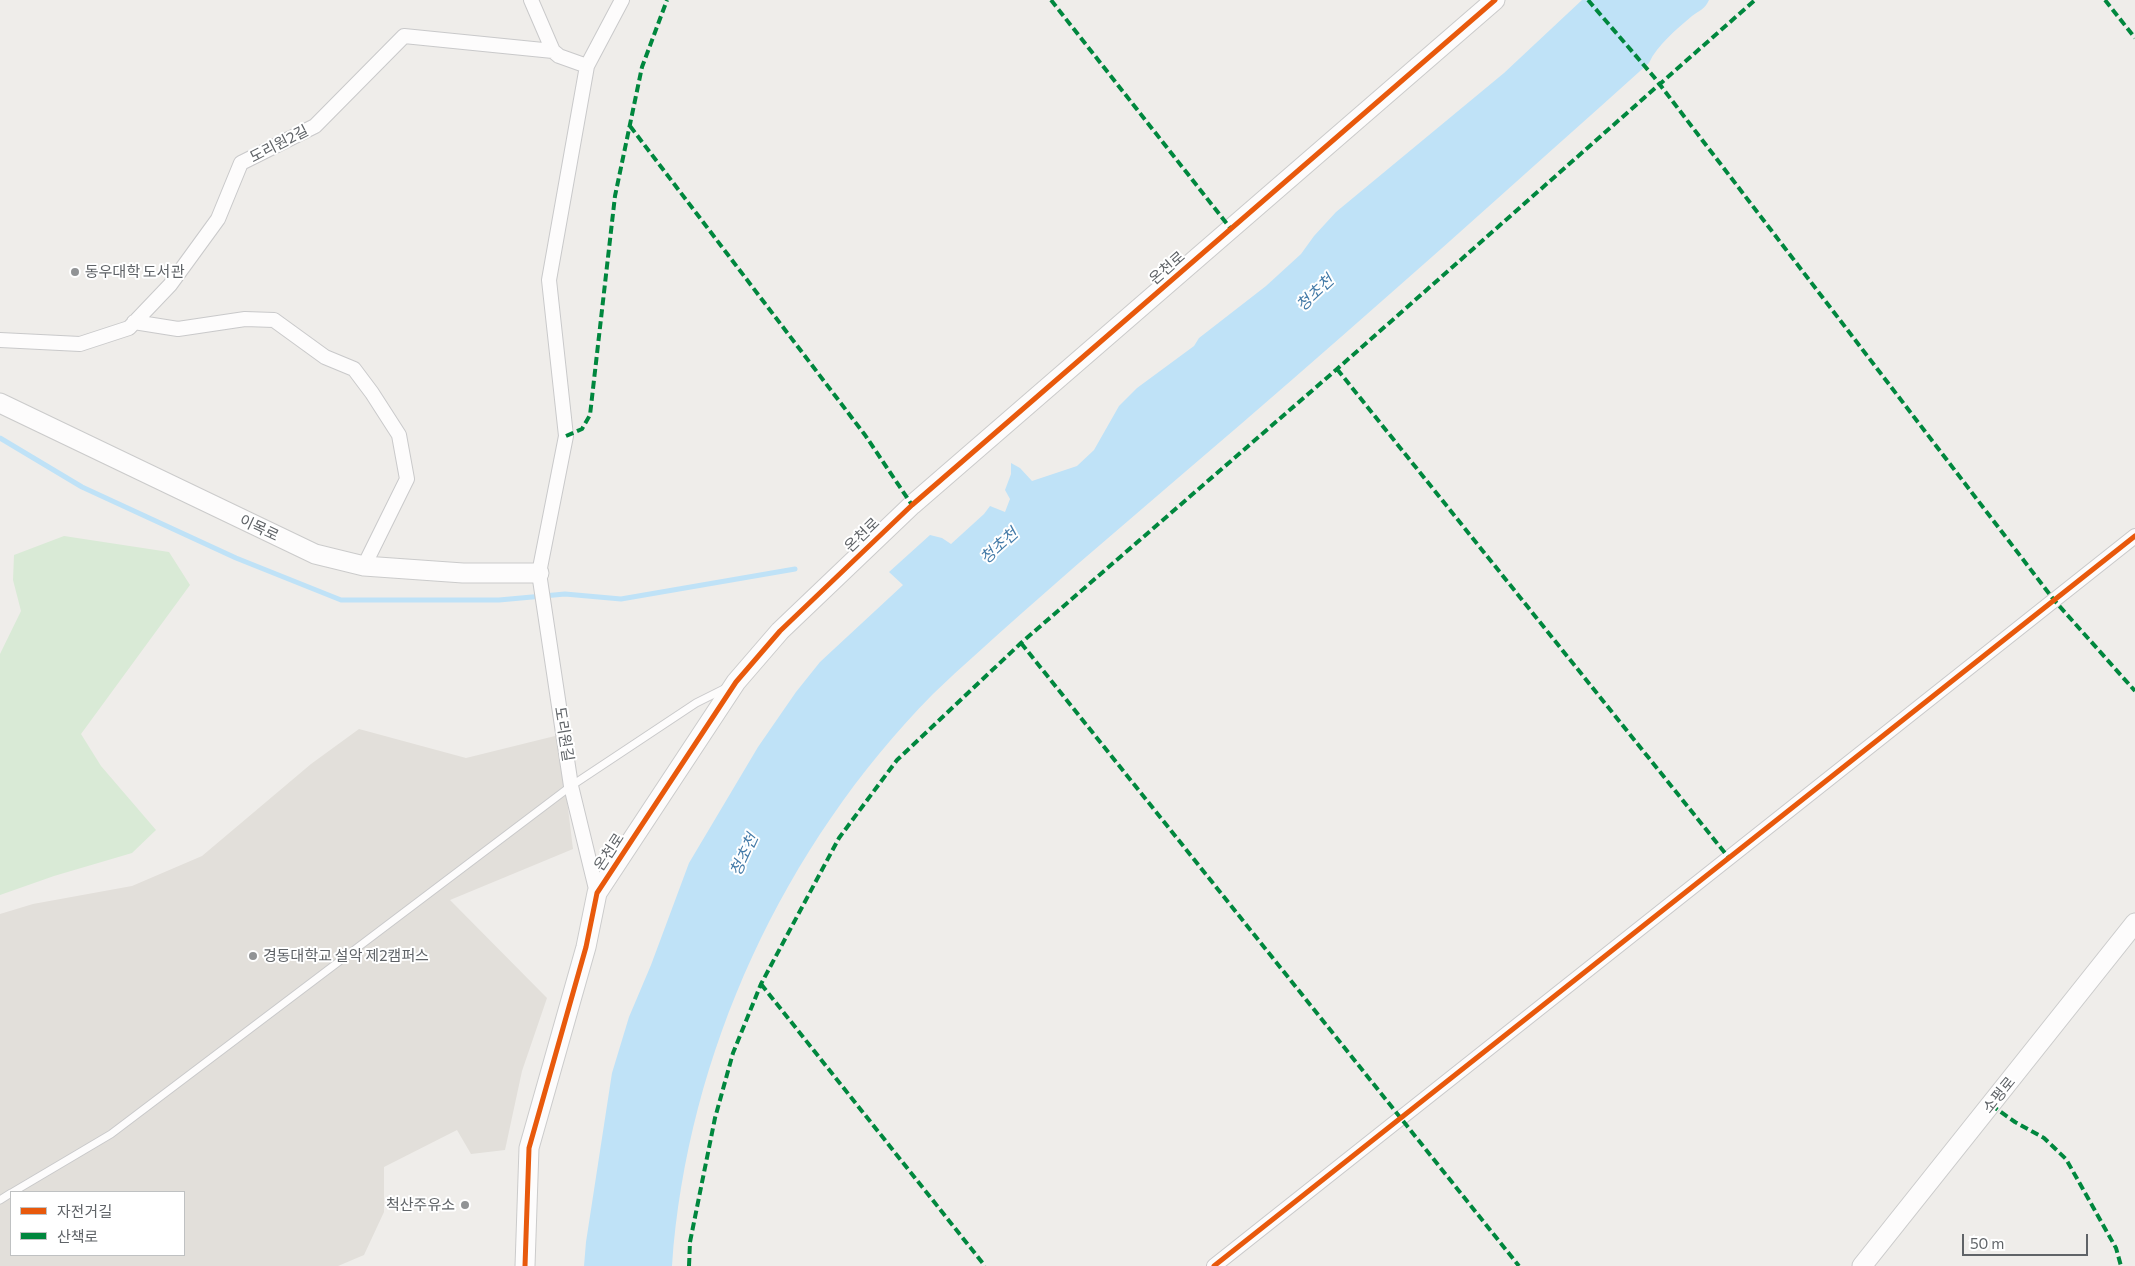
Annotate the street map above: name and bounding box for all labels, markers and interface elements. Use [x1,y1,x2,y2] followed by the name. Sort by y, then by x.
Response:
[247,122,311,166] street label: 도리원2길
[1145,248,1189,288] street label: 온천로
[85,263,184,281] place label: 동우대학 도서관
[69,266,81,278] marker: 동우대학 도서관
[1292,271,1338,315] water label: 청초천
[236,511,282,545] street label: 이목로
[841,514,883,556] street label: 온천로
[976,524,1022,568] water label: 청초천
[551,705,577,763] street label: 도리원길
[590,830,628,874] street label: 온천로
[726,831,762,879] water label: 청초천
[263,947,429,965] place label: 경동대학교 설악 제2캠퍼스
[247,950,259,962] marker: 경동대학교 설악 제2캠퍼스
[1979,1073,2019,1117] street label: 소평로
[10,1191,185,1256] legend
[386,1196,455,1214] place label: 척산주유소
[459,1199,471,1211] marker: 척산주유소
[57,1202,112,1220] text: 자전거길
[1965,1224,2091,1256] scale bar
[57,1227,98,1245] text: 산책로
[1970,1234,2004,1252] text: 50 m

